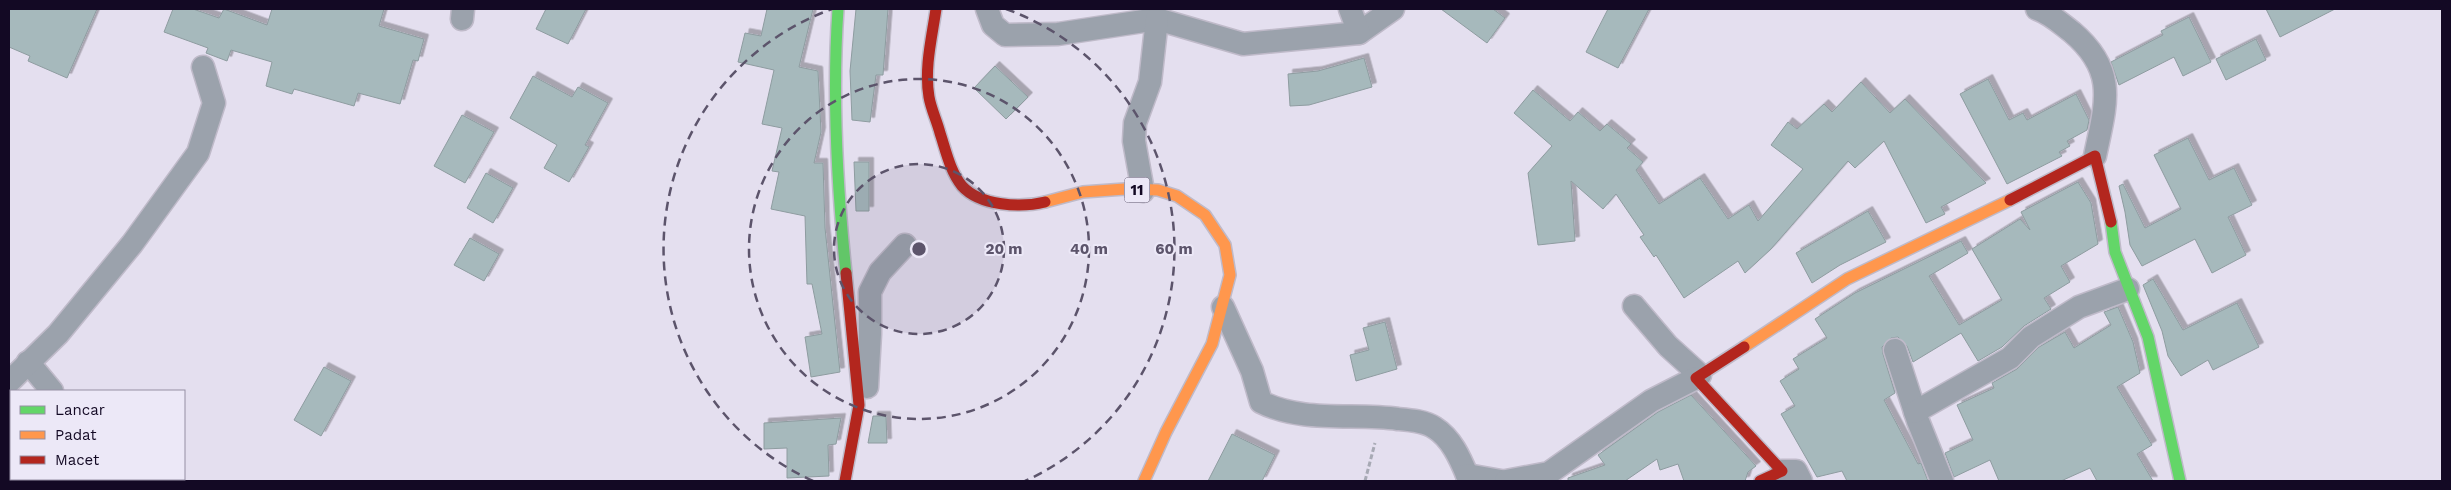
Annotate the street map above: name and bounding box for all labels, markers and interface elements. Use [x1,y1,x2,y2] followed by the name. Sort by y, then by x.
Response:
[1124,178,1150,202] road number: 11
[910,240,928,258] centre of rings
[985,240,1023,258] text: 20 m
[1070,240,1108,258] text: 40 m
[1155,240,1193,258] text: 60 m
[10,390,185,480] legend
[55,401,105,419] text: Lancar
[55,426,97,444] text: Padat
[55,451,100,469] text: Macet

